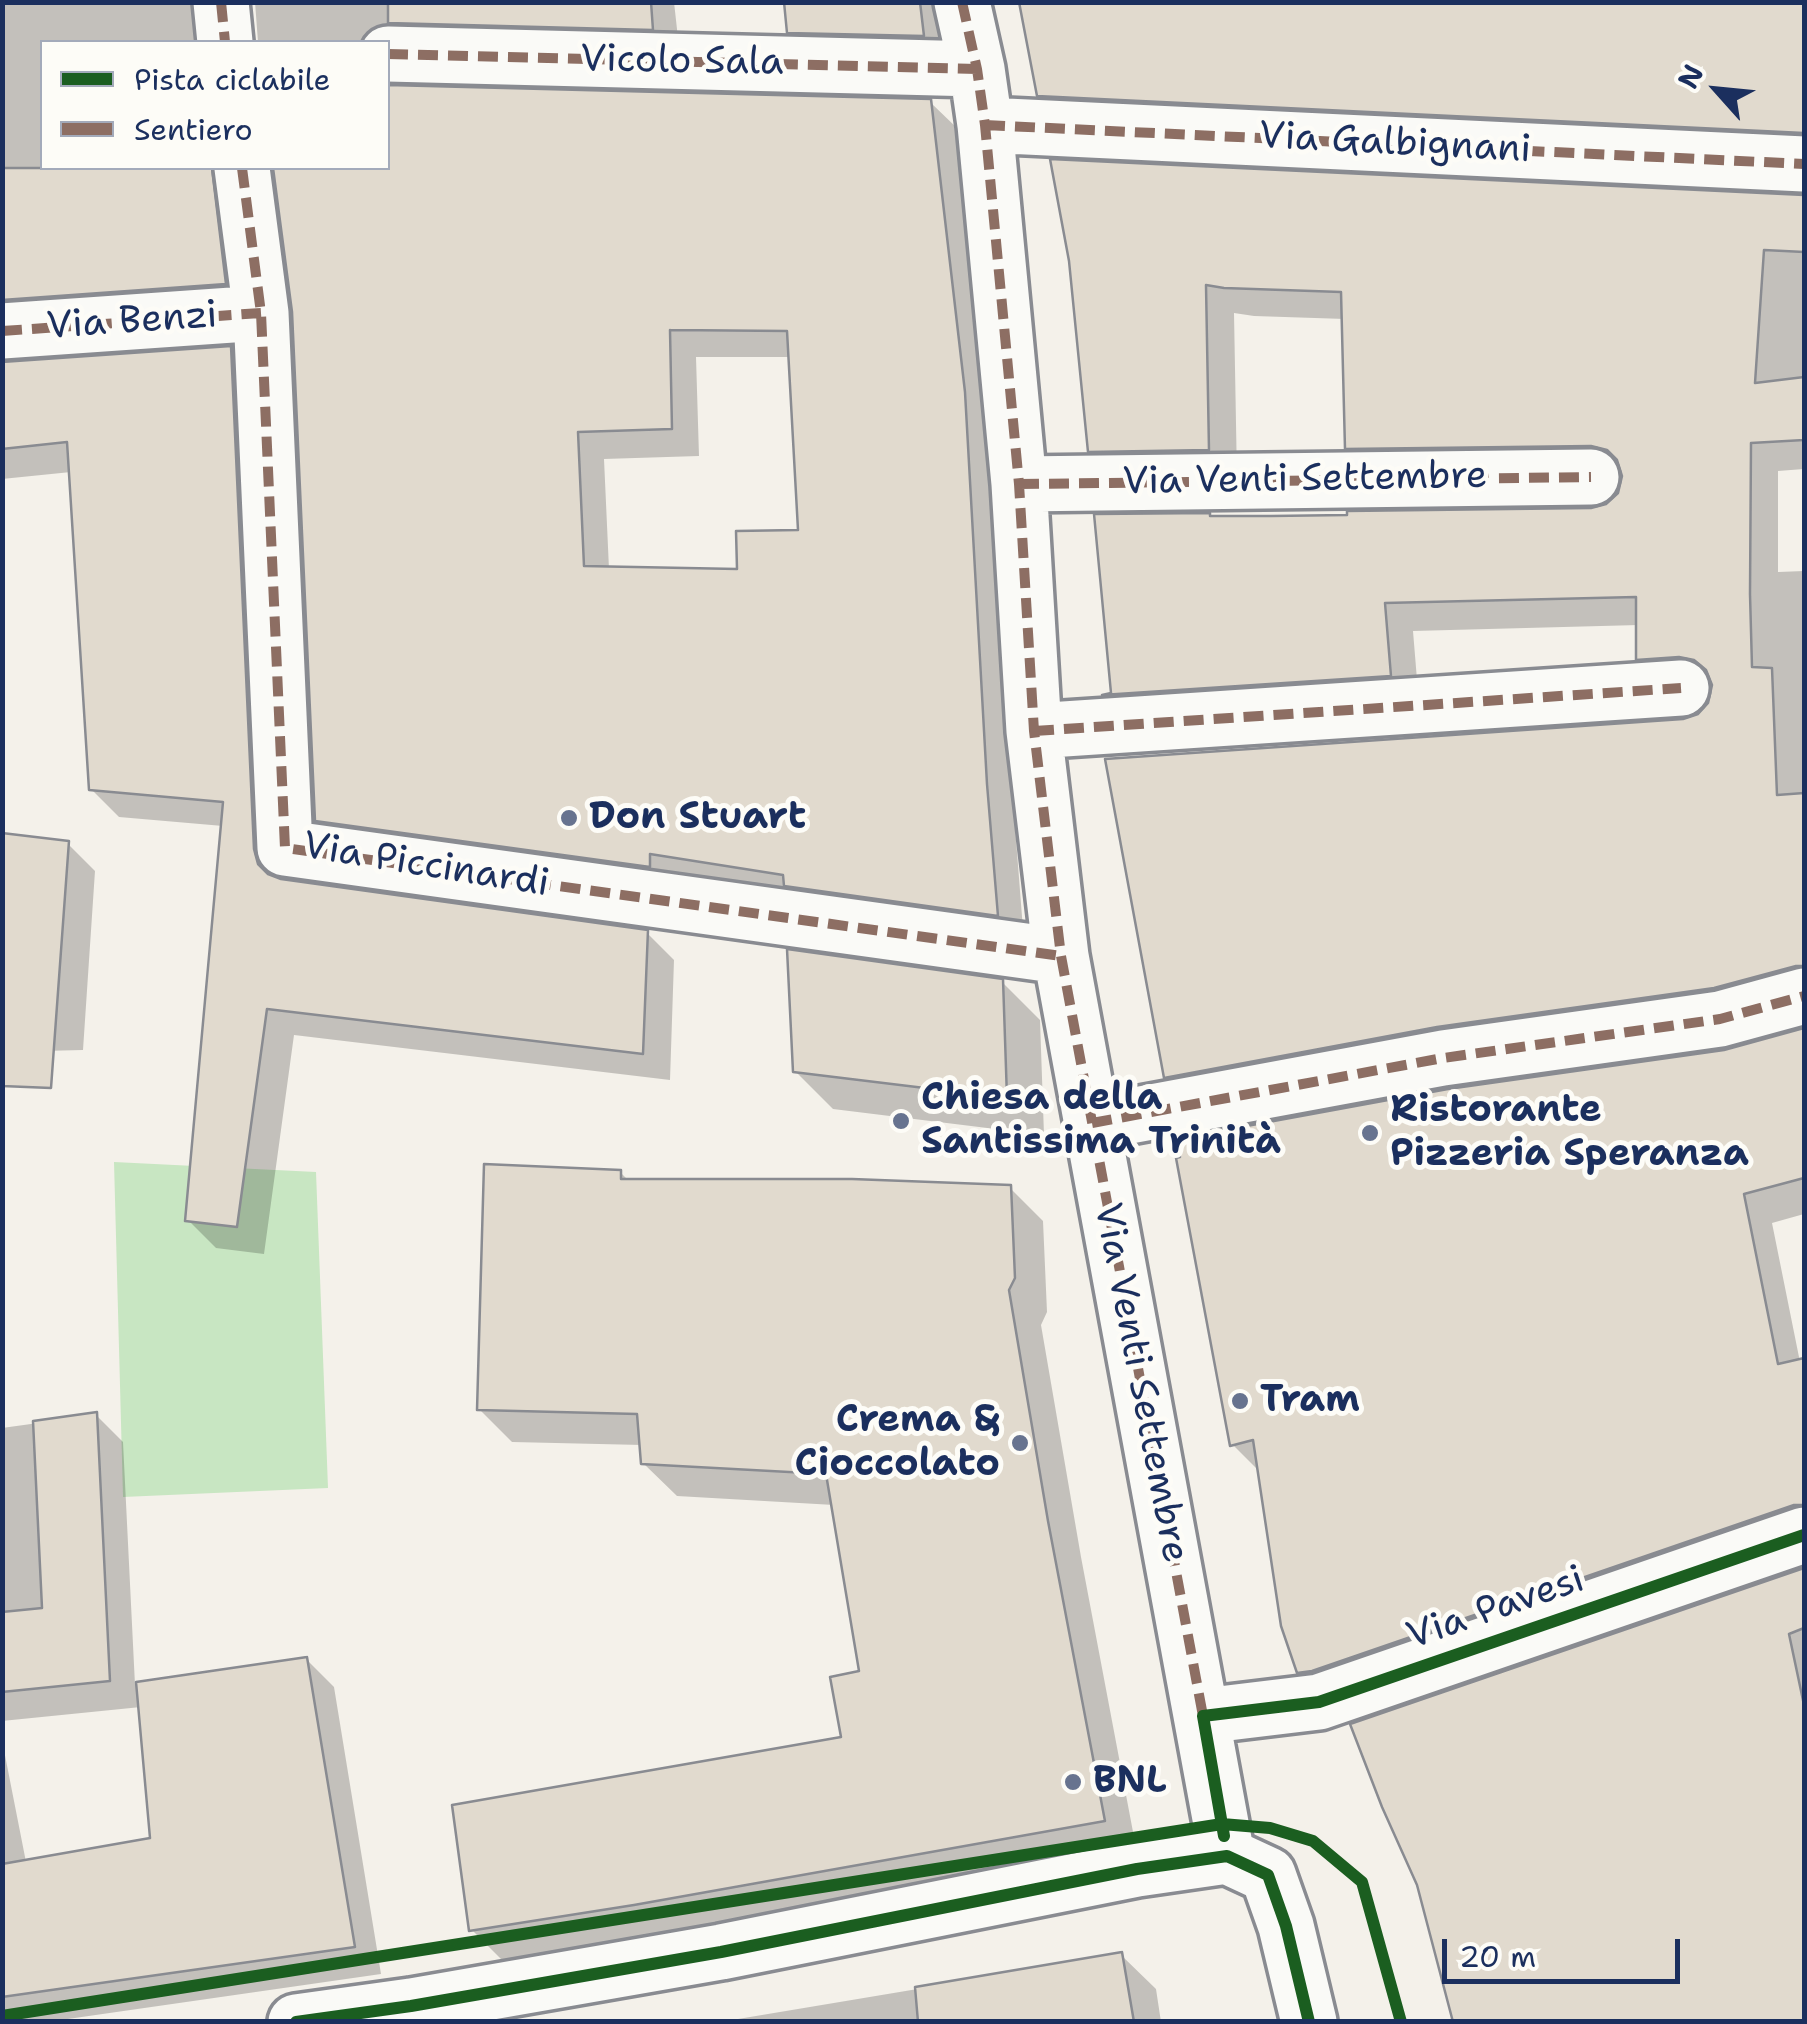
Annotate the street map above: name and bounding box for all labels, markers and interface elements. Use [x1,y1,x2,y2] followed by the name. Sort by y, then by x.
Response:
[580,37,784,87] street label: Vicolo Sala
[40,40,390,170] legend
[1667,40,1767,140] north arrow
[1668,58,1712,95] text: N
[134,59,330,100] text: Pista ciclabile
[134,109,253,150] text: Sentiero
[1258,114,1532,174] street label: Via Galbignani
[45,293,219,351] street label: Via Benzi
[1122,454,1488,506] street label: Via Venti Settembre
[589,795,806,841] place label: Don Stuart
[558,807,580,829] marker: Don Stuart
[300,824,552,908] street label: Via Piccinardi
[921,1076,1281,1166] place label: Chiesa della Santissima Trinità
[1390,1088,1749,1178] place label: Ristorante Pizzeria Speranza
[890,1110,912,1132] marker: Chiesa della Santissima Trinità
[1359,1122,1381,1144] marker: Ristorante Pizzeria Speranza
[1083,1200,1197,1566] street label: Via Venti Settembre
[1260,1378,1360,1424] place label: Tram
[1229,1390,1251,1412] marker: Tram
[794,1398,1000,1488] place label: Crema & Cioccolato
[1009,1432,1031,1454] marker: Crema & Cioccolato
[1401,1557,1591,1661] street label: Via Pavesi
[1093,1759,1167,1805] place label: BNL
[1062,1771,1084,1793] marker: BNL
[1447,1919,1684,1981] scale bar
[1459,1936,1536,1977] text: 20 m

